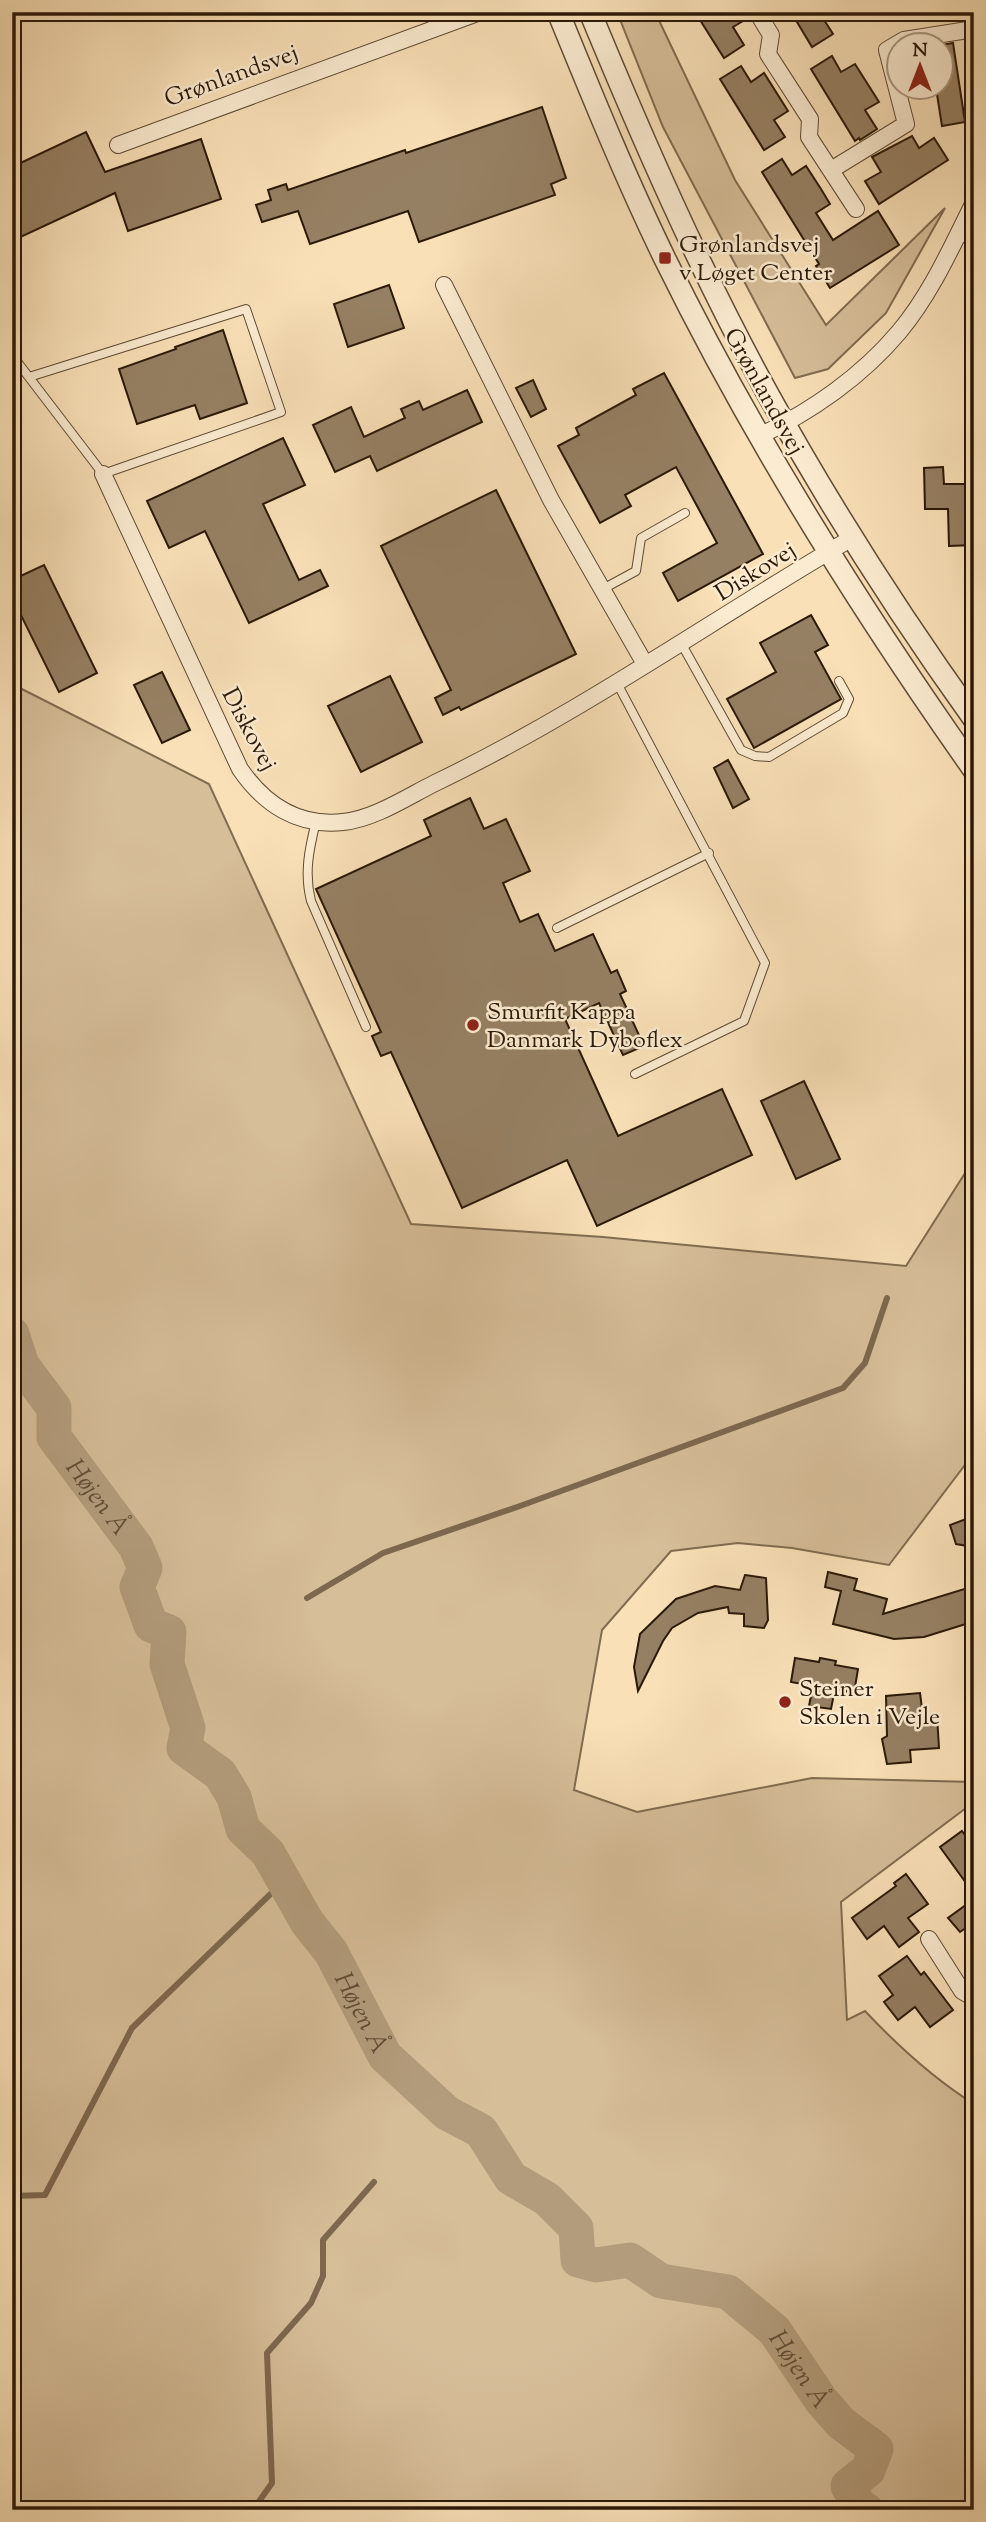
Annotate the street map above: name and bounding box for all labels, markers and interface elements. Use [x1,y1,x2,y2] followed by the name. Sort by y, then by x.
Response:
[884,32,954,102] north arrow
[160,37,303,117] street label: Grønlandsvej
[912,38,928,65] text: N
[679,229,832,291] place label: Grønlandsvej v Løget Center
[657,250,673,266] marker: Grønlandsvej v Løget Center
[714,322,812,462] street label: Grønlandsvej
[709,534,803,611] street label: Diskovej
[212,682,284,778] street label: Diskovej
[487,996,683,1058] place label: Smurfit Kappa Danmark Dyboflex
[465,1017,481,1033] marker: Smurfit Kappa Danmark Dyboflex
[55,1452,137,1543] water label: Højen Å
[799,1673,940,1735] place label: Steiner Skolen i Vejle
[777,1694,793,1710] marker: Steiner Skolen i Vejle
[324,1966,396,2060] water label: Højen Å
[758,2324,837,2416] water label: Højen Å

